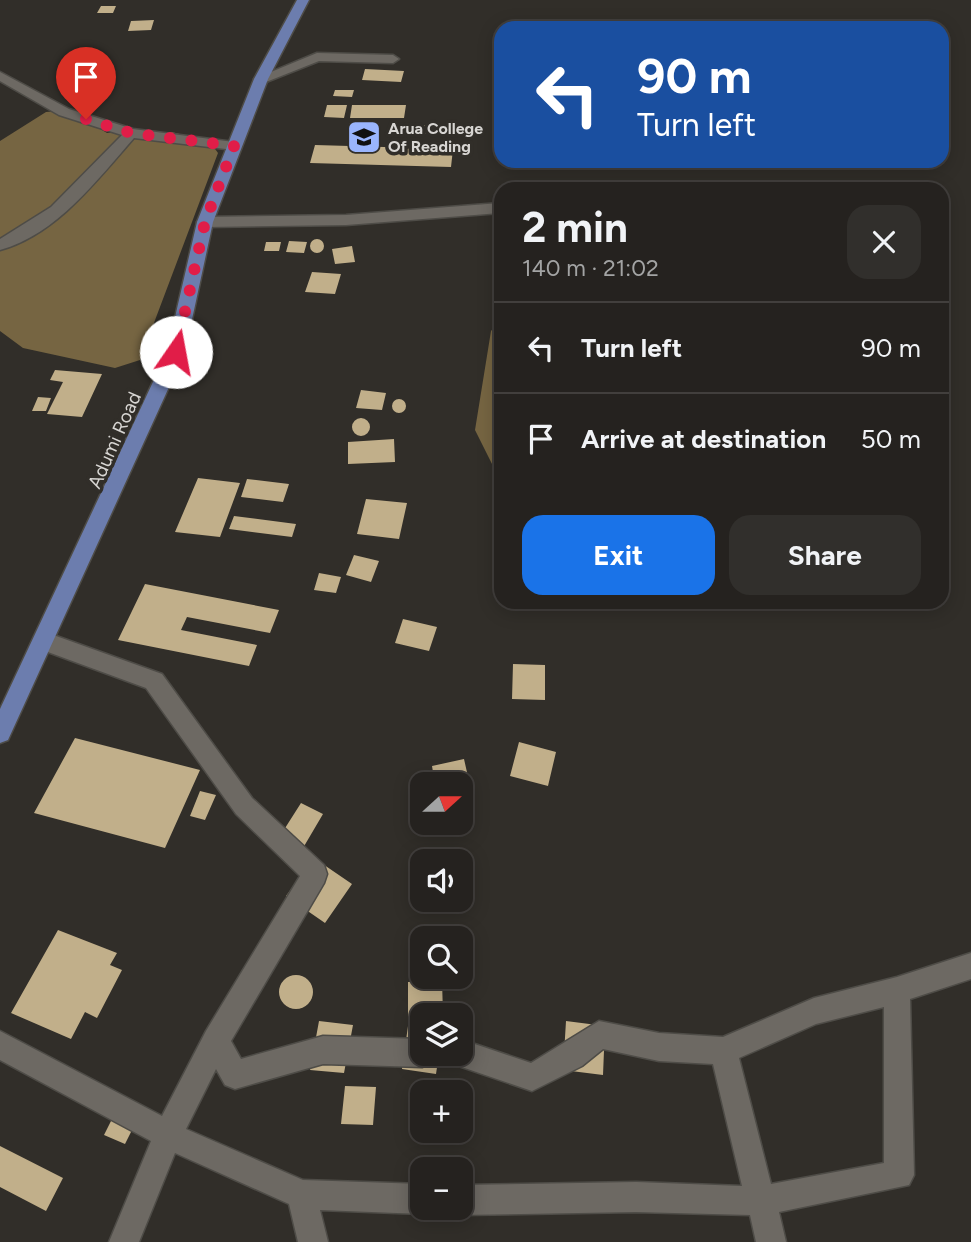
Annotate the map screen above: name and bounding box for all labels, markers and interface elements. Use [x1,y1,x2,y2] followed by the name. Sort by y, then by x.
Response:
[637,46,752,105] text: 90 m
[56,47,116,119] pin
[522,49,613,140] icon: left
[67,58,105,96] icon: arrive
[637,106,756,144] text: Turn left
[345,118,383,156] school or university icon: Arua College Of Reading
[388,119,483,156] place label: Arua College Of Reading
[522,202,628,253] text: 2 min
[847,205,921,279] button: close
[522,254,659,282] text: 140 m · 21:02
[139,315,213,389] position arrow
[522,329,560,367] icon: left
[581,332,682,364] text: Turn left
[861,332,921,364] text: 90 m
[83,388,146,492] street label: Adumi Road
[522,420,560,458] icon: arrive
[581,423,826,455] text: Arrive at destination
[861,423,921,455] text: 50 m
[522,515,715,595] button: Exit
[729,515,921,595] button: Share
[410,772,472,835] north arrow
[410,772,473,1220] map controls
[410,849,473,912] button: sound
[410,926,473,989] button: search
[410,1003,473,1066] button: layers
[410,1080,473,1143] button: +
[410,1157,473,1220] button: −

